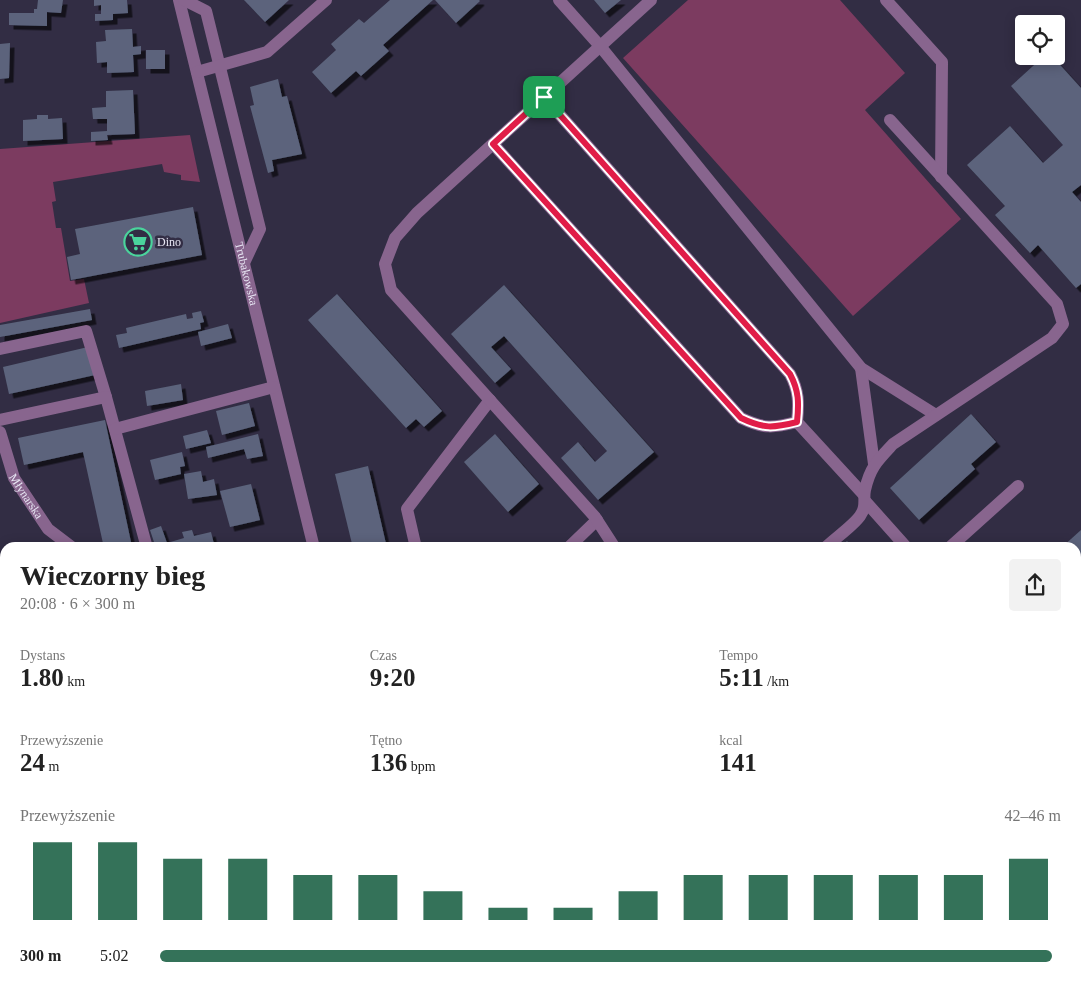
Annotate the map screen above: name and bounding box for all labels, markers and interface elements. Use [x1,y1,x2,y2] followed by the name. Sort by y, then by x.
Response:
[1015,15,1065,65] map controls
[1015,15,1065,65] button: locate
[523,76,565,118] pin
[530,83,558,111] icon: arrive
[123,227,153,257] supermarket icon: Dino
[157,235,181,249] place label: Dino
[232,241,261,308] street label: Trubakowska
[6,471,47,522] street label: Młynarska
[1009,559,1061,611] button: share
[20,560,205,591] text: Wieczorny bieg
[20,595,135,612] text: 20:08 · 6 × 300 m
[20,648,65,663] text: Dystans
[370,648,397,663] text: Czas
[719,648,758,663] text: Tempo
[20,664,64,691] text: 1.80
[370,664,415,691] text: 9:20
[719,664,764,691] text: 5:11
[64,674,85,689] text: km
[764,674,789,689] text: /km
[20,733,103,748] text: Przewyższenie
[370,733,402,748] text: Tętno
[719,733,743,748] text: kcal
[20,749,45,776] text: 24
[370,749,407,776] text: 136
[719,749,757,776] text: 141
[45,759,59,774] text: m
[407,759,436,774] text: bpm
[20,807,115,824] text: Przewyższenie
[1005,807,1061,824] text: 42–46 m
[20,947,61,964] text: 300 m
[100,947,128,964] text: 5:02

